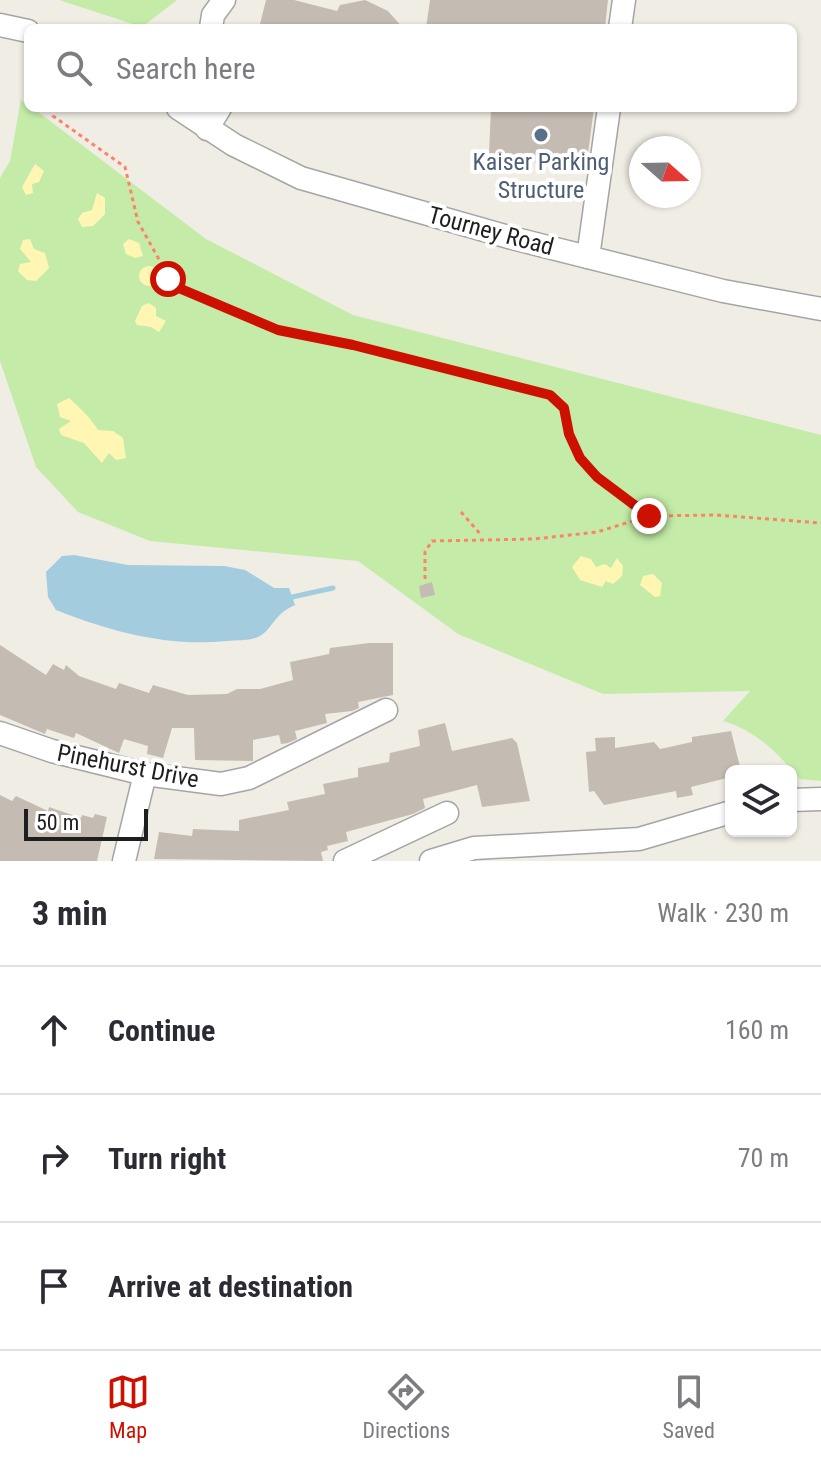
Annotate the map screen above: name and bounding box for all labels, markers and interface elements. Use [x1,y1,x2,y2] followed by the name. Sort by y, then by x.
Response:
[24,24,797,112] search box
[52,46,96,90] icon: search
[116,51,256,86] text: Search here
[532,126,550,144] marker: Kaiser Parking Structure
[629,136,701,208] north arrow
[473,148,609,204] place label: Kaiser Parking Structure
[425,201,557,261] street label: Tourney Road
[150,261,186,297] route start
[631,498,667,534] route end
[55,739,201,793] street label: Pinehurst Drive
[725,765,797,837] map controls
[725,765,797,837] button: layers
[24,805,148,841] scale bar
[36,810,79,835] text: 50 m
[32,893,108,933] text: 3 min
[657,898,789,928] text: Walk · 230 m
[32,1008,76,1052] icon: ahead
[108,1013,215,1048] text: Continue
[725,1015,789,1045] text: 160 m
[32,1136,76,1180] icon: right
[108,1141,226,1176] text: Turn right
[738,1143,789,1173] text: 70 m
[32,1264,76,1308] icon: arrive
[108,1269,353,1304] text: Arrive at destination
[106,1370,150,1443] tab: Map
[362,1370,450,1443] tab: Directions
[663,1370,715,1443] tab: Saved

